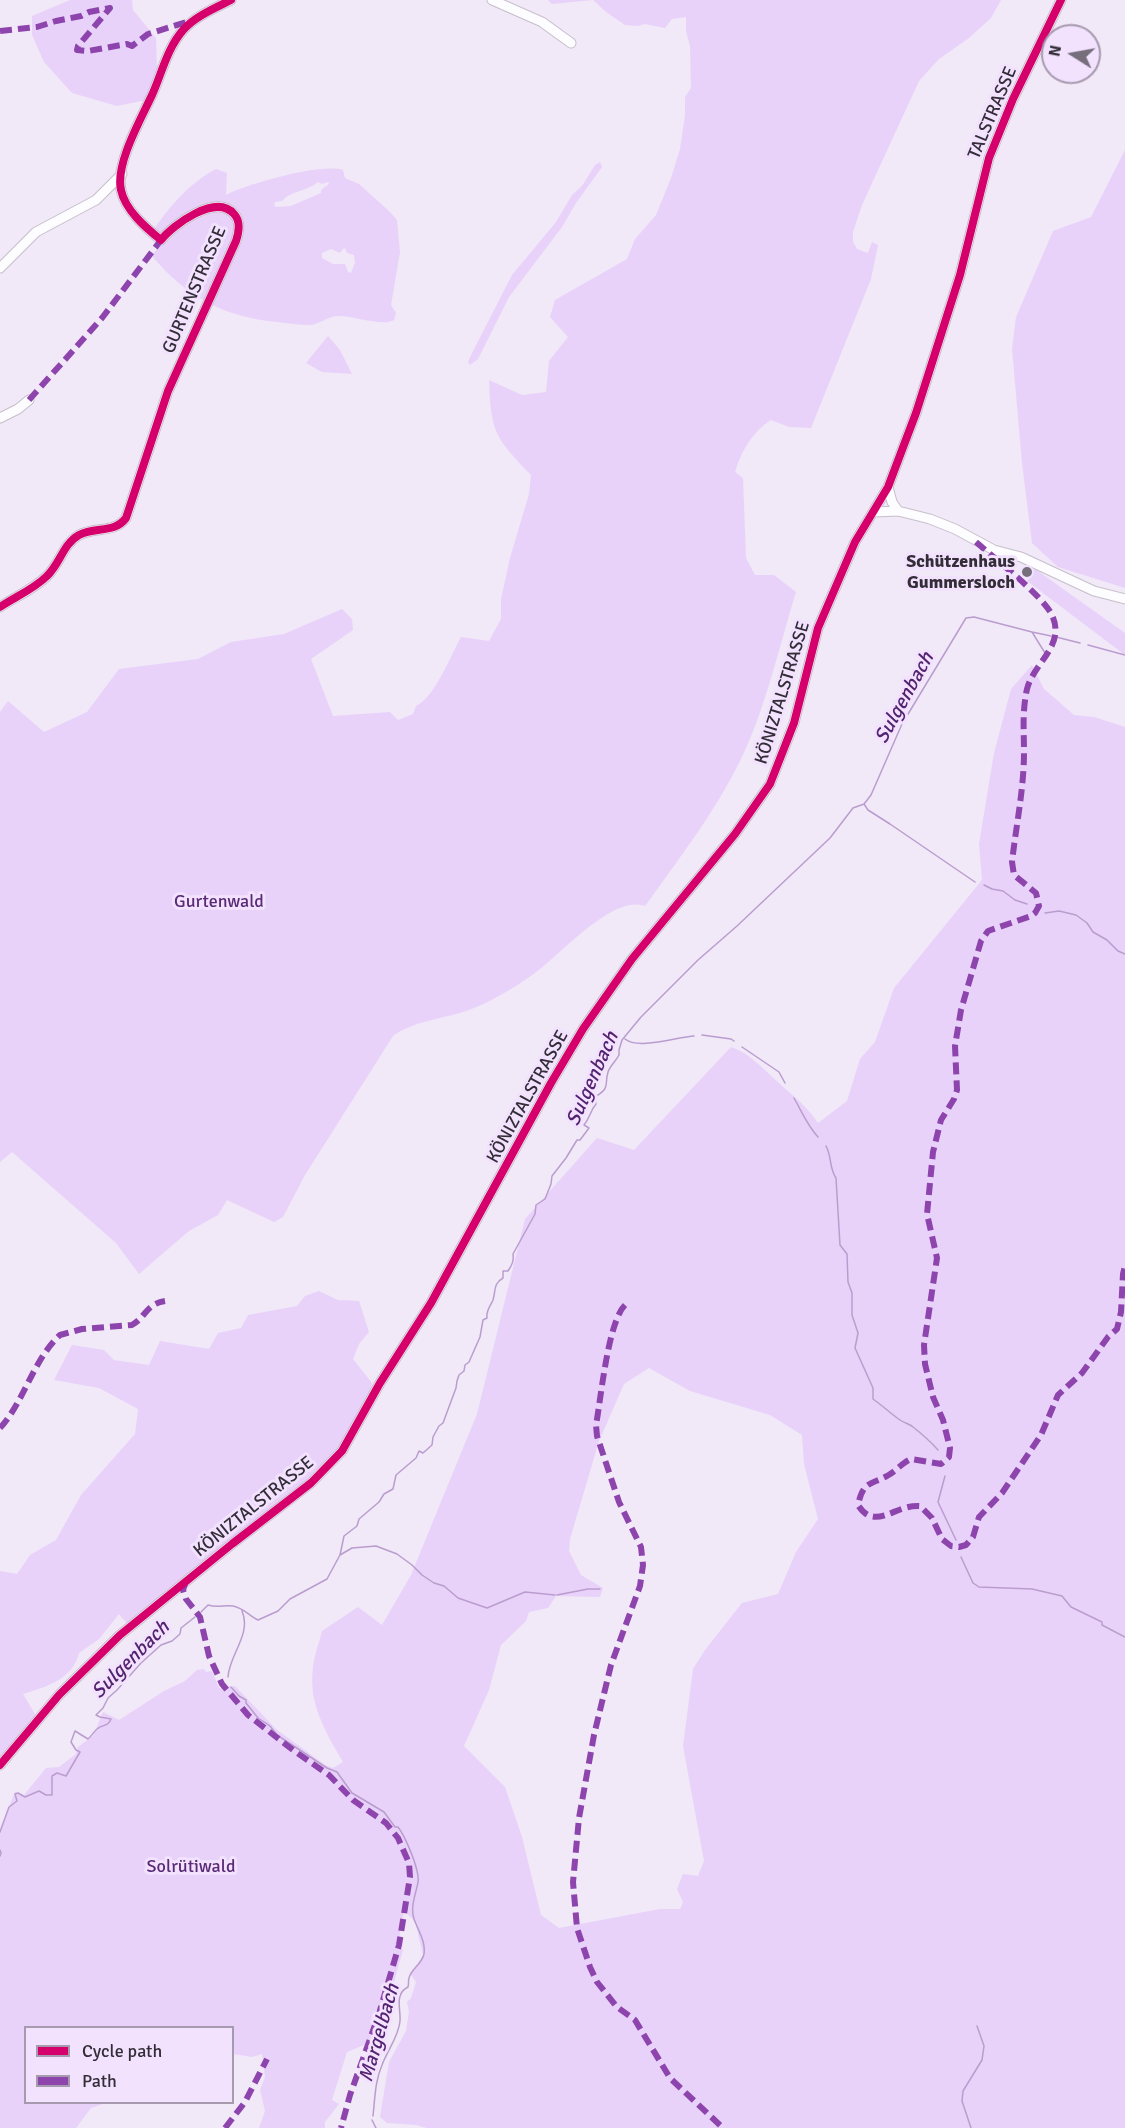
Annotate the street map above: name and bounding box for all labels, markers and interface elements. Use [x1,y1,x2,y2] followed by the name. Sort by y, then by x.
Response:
[1041,24,1101,84] north arrow
[1044,44,1066,58] text: N
[964,64,1022,162] street label: TALSTRASSE
[159,223,231,357] street label: GURTENSTRASSE
[906,551,1015,594] place label: Schützenhaus Gummersloch
[1020,565,1034,579] marker: Schützenhaus Gummersloch
[751,619,815,767] street label: KÖNIZTALSTRASSE
[870,648,940,748] water label: Sulgenbach
[174,891,264,913] park label: Gurtenwald
[483,1027,573,1167] street label: KÖNIZTALSTRASSE
[562,1028,624,1130] water label: Sulgenbach
[190,1452,318,1562] street label: KÖNIZTALSTRASSE
[87,1616,175,1704] water label: Sulgenbach
[147,1856,235,1878] park label: Solrütiwald
[355,1981,405,2085] water label: Margelbach
[24,2026,234,2104] legend
[82,2040,162,2062] text: Cycle path
[82,2070,117,2092] text: Path

